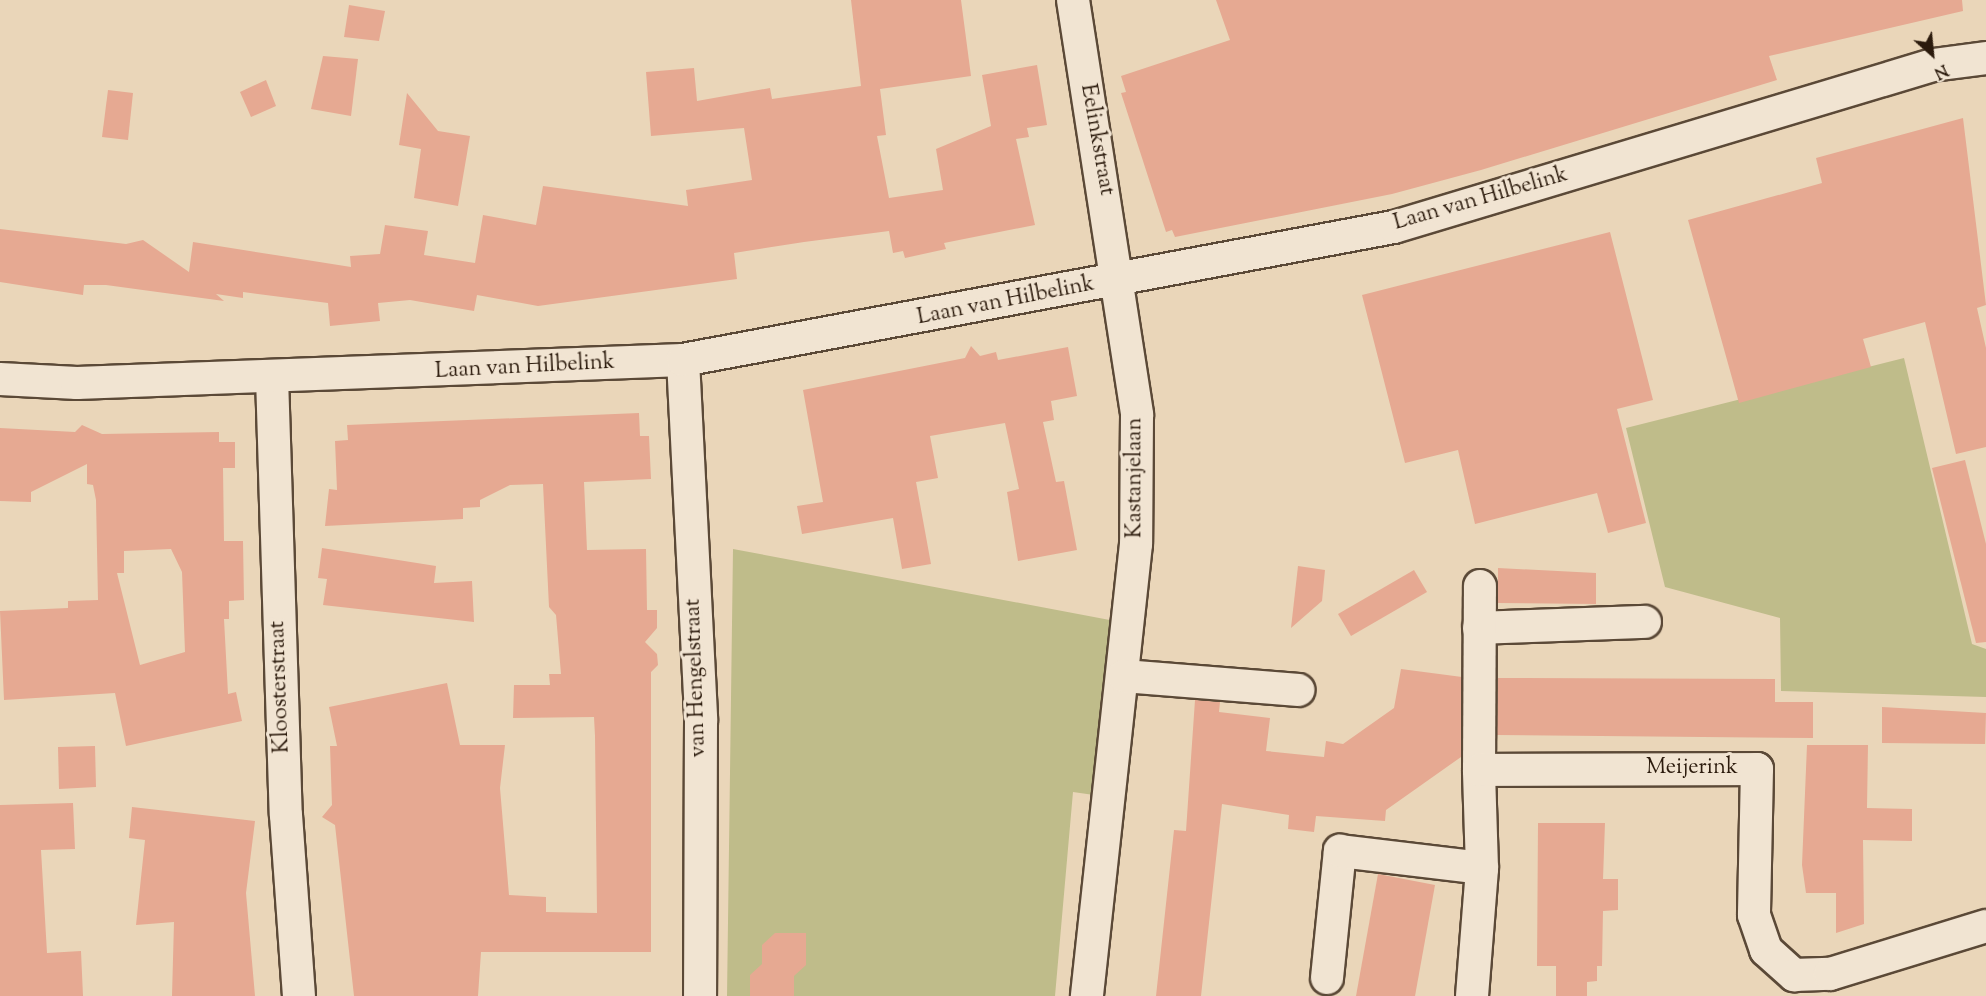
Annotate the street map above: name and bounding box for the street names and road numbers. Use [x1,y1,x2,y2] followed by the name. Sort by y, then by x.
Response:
[1073,82,1119,198] street label: Eelinkstraat
[1391,162,1571,238] street label: Laan van Hilbelink
[915,272,1097,332] street label: Laan van Hilbelink
[434,350,616,386] street label: Laan van Hilbelink
[1123,418,1149,538] street label: Kastanjelaan
[681,598,713,758] street label: van Hengelstraat
[265,620,297,754] street label: Kloosterstraat
[1646,756,1738,782] street label: Meijerink

